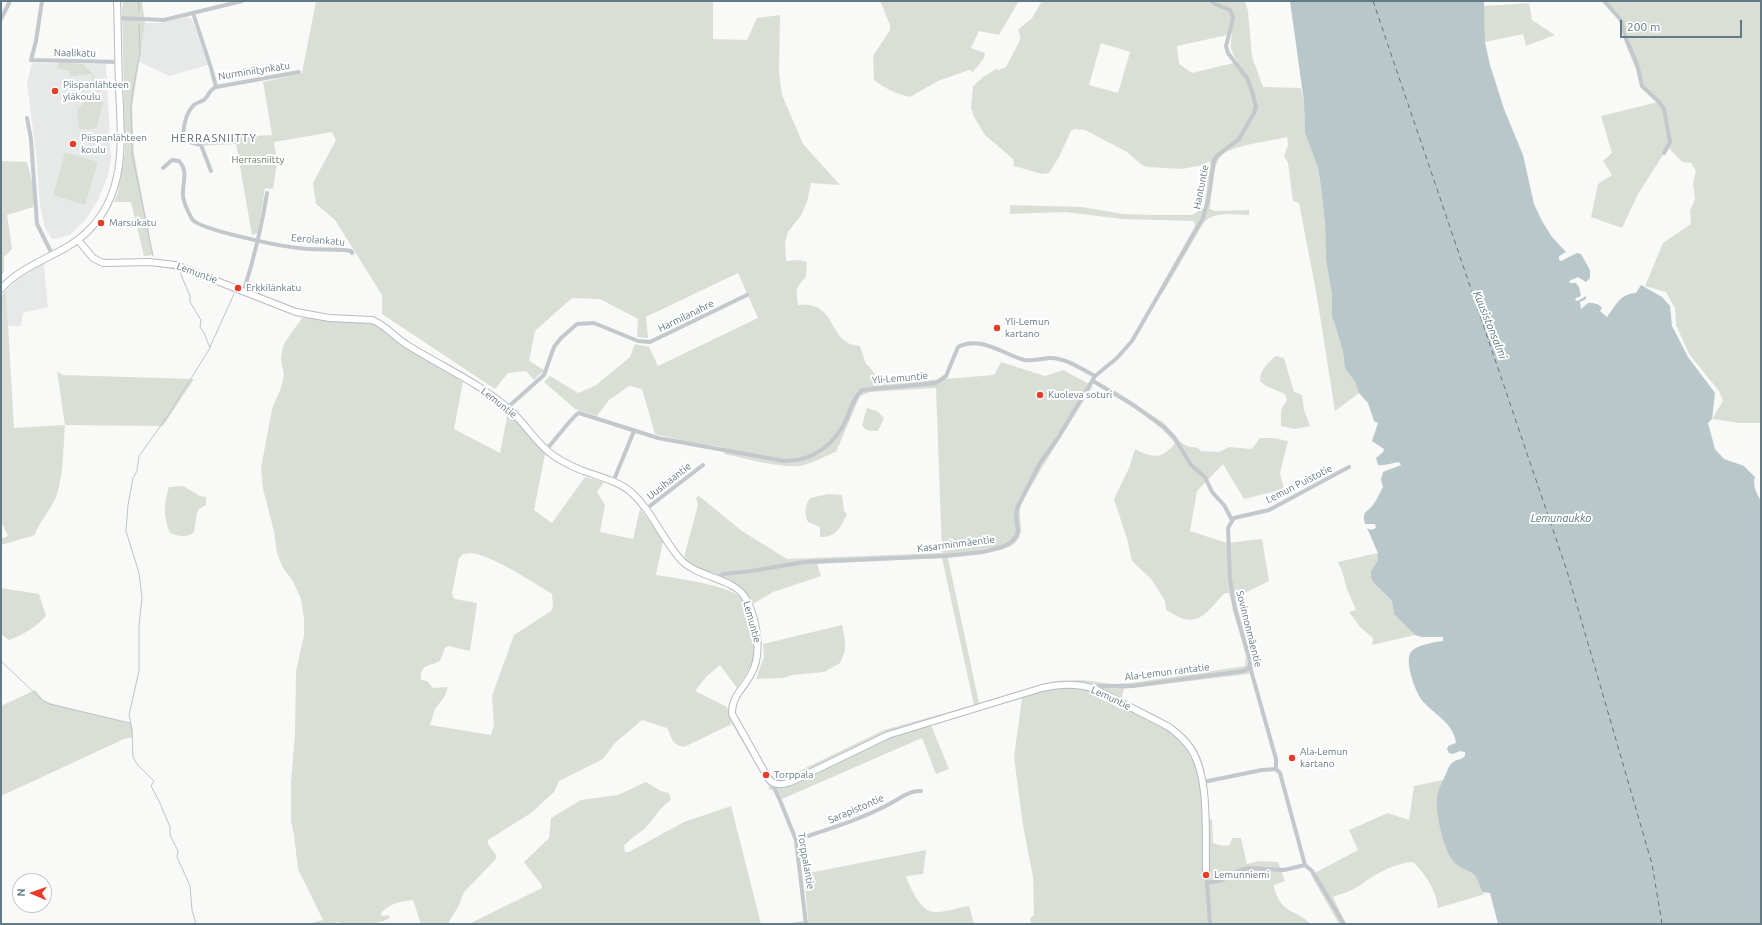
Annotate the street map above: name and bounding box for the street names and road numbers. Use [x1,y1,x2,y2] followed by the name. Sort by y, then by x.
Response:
[54,47,96,59] street label: Naalikatu
[217,59,291,83] street label: Nurminiitynkatu
[1191,164,1211,210] street label: Hantuntie
[291,232,345,248] street label: Eerolankatu
[175,260,219,286] street label: Lemuntie
[656,297,716,335] street label: Harmilanahre
[871,370,929,386] street label: Yli-Lemuntie
[479,385,519,421] street label: Lemuntie
[644,460,694,502] street label: Uusihaantie
[1264,462,1334,506] street label: Lemun Puistotie
[916,533,996,555] street label: Kasarminmäentie
[1234,590,1264,668] street label: Sovinnonmäentie
[741,600,763,644] street label: Lemuntie
[1124,661,1210,683] street label: Ala-Lemun rantatie
[1089,684,1133,712] street label: Lemuntie
[826,792,886,826] street label: Sarapistontie
[795,832,817,890] street label: Torppalantie

